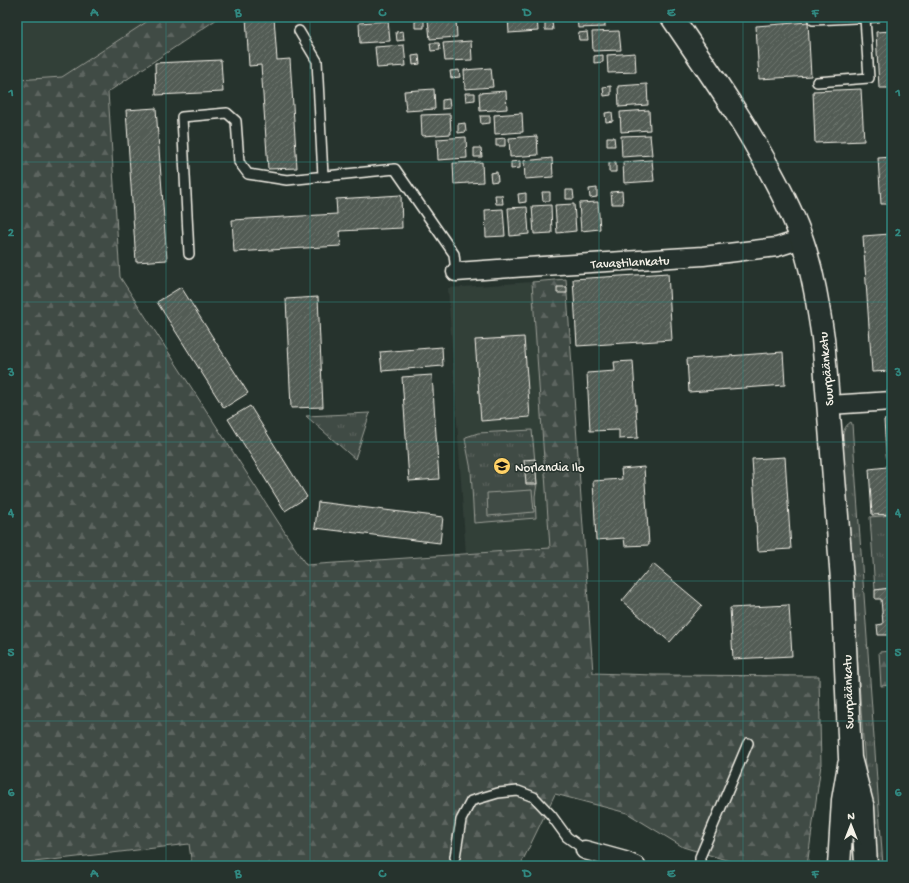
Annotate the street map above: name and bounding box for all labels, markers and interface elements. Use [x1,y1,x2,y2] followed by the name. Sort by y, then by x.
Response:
[89,6,99,21] text: A
[234,6,243,21] text: B
[377,6,387,21] text: C
[522,6,532,21] text: D
[667,6,676,21] text: E
[811,6,820,21] text: F
[7,86,14,101] text: 1
[894,86,901,101] text: 1
[8,226,15,241] text: 2
[895,226,902,241] text: 2
[589,254,670,273] street label: Tavastilankatu
[817,331,838,406] street label: Suurpäänkatu
[7,366,15,381] text: 3
[894,366,902,381] text: 3
[492,456,512,476] school or university icon: Norlandia Ilo
[515,461,585,476] place label: Norlandia Ilo
[7,506,15,521] text: 4
[894,506,902,521] text: 4
[8,646,15,661] text: 5
[895,646,902,661] text: 5
[841,655,858,729] street label: Suurpäänkatu
[8,786,15,801] text: 6
[895,786,902,801] text: 6
[831,805,871,845] north arrow
[847,811,855,823] text: N
[89,867,99,882] text: A
[234,867,243,882] text: B
[377,867,387,882] text: C
[522,867,532,882] text: D
[667,867,676,882] text: E
[811,867,820,882] text: F

